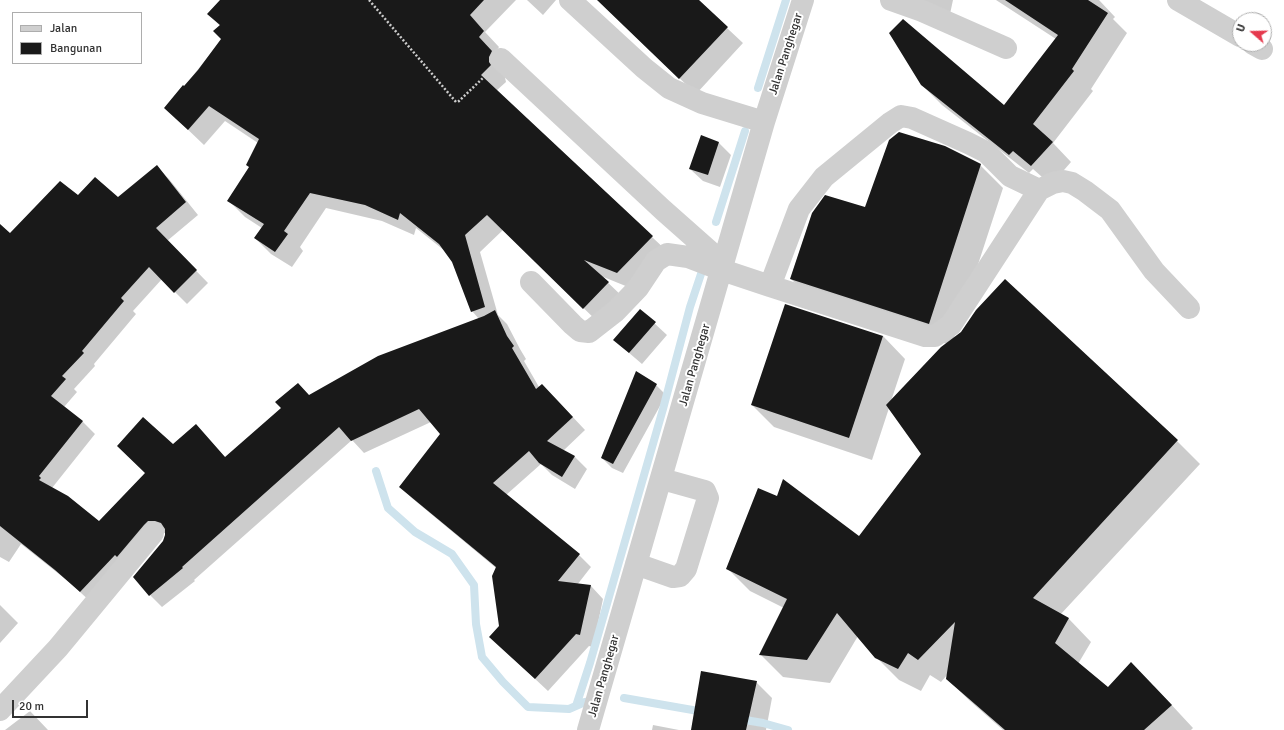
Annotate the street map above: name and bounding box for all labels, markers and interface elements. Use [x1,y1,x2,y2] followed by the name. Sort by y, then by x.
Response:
[766,11,806,97] street label: Jalan Panghegar
[12,12,142,64] legend
[1232,12,1272,52] north arrow
[50,21,77,36] text: Jalan
[1234,22,1249,34] text: U
[50,41,102,56] text: Bangunan
[676,322,714,408] street label: Jalan Panghegar
[585,633,623,719] street label: Jalan Panghegar
[14,692,90,718] scale bar
[19,699,44,714] text: 20 m

